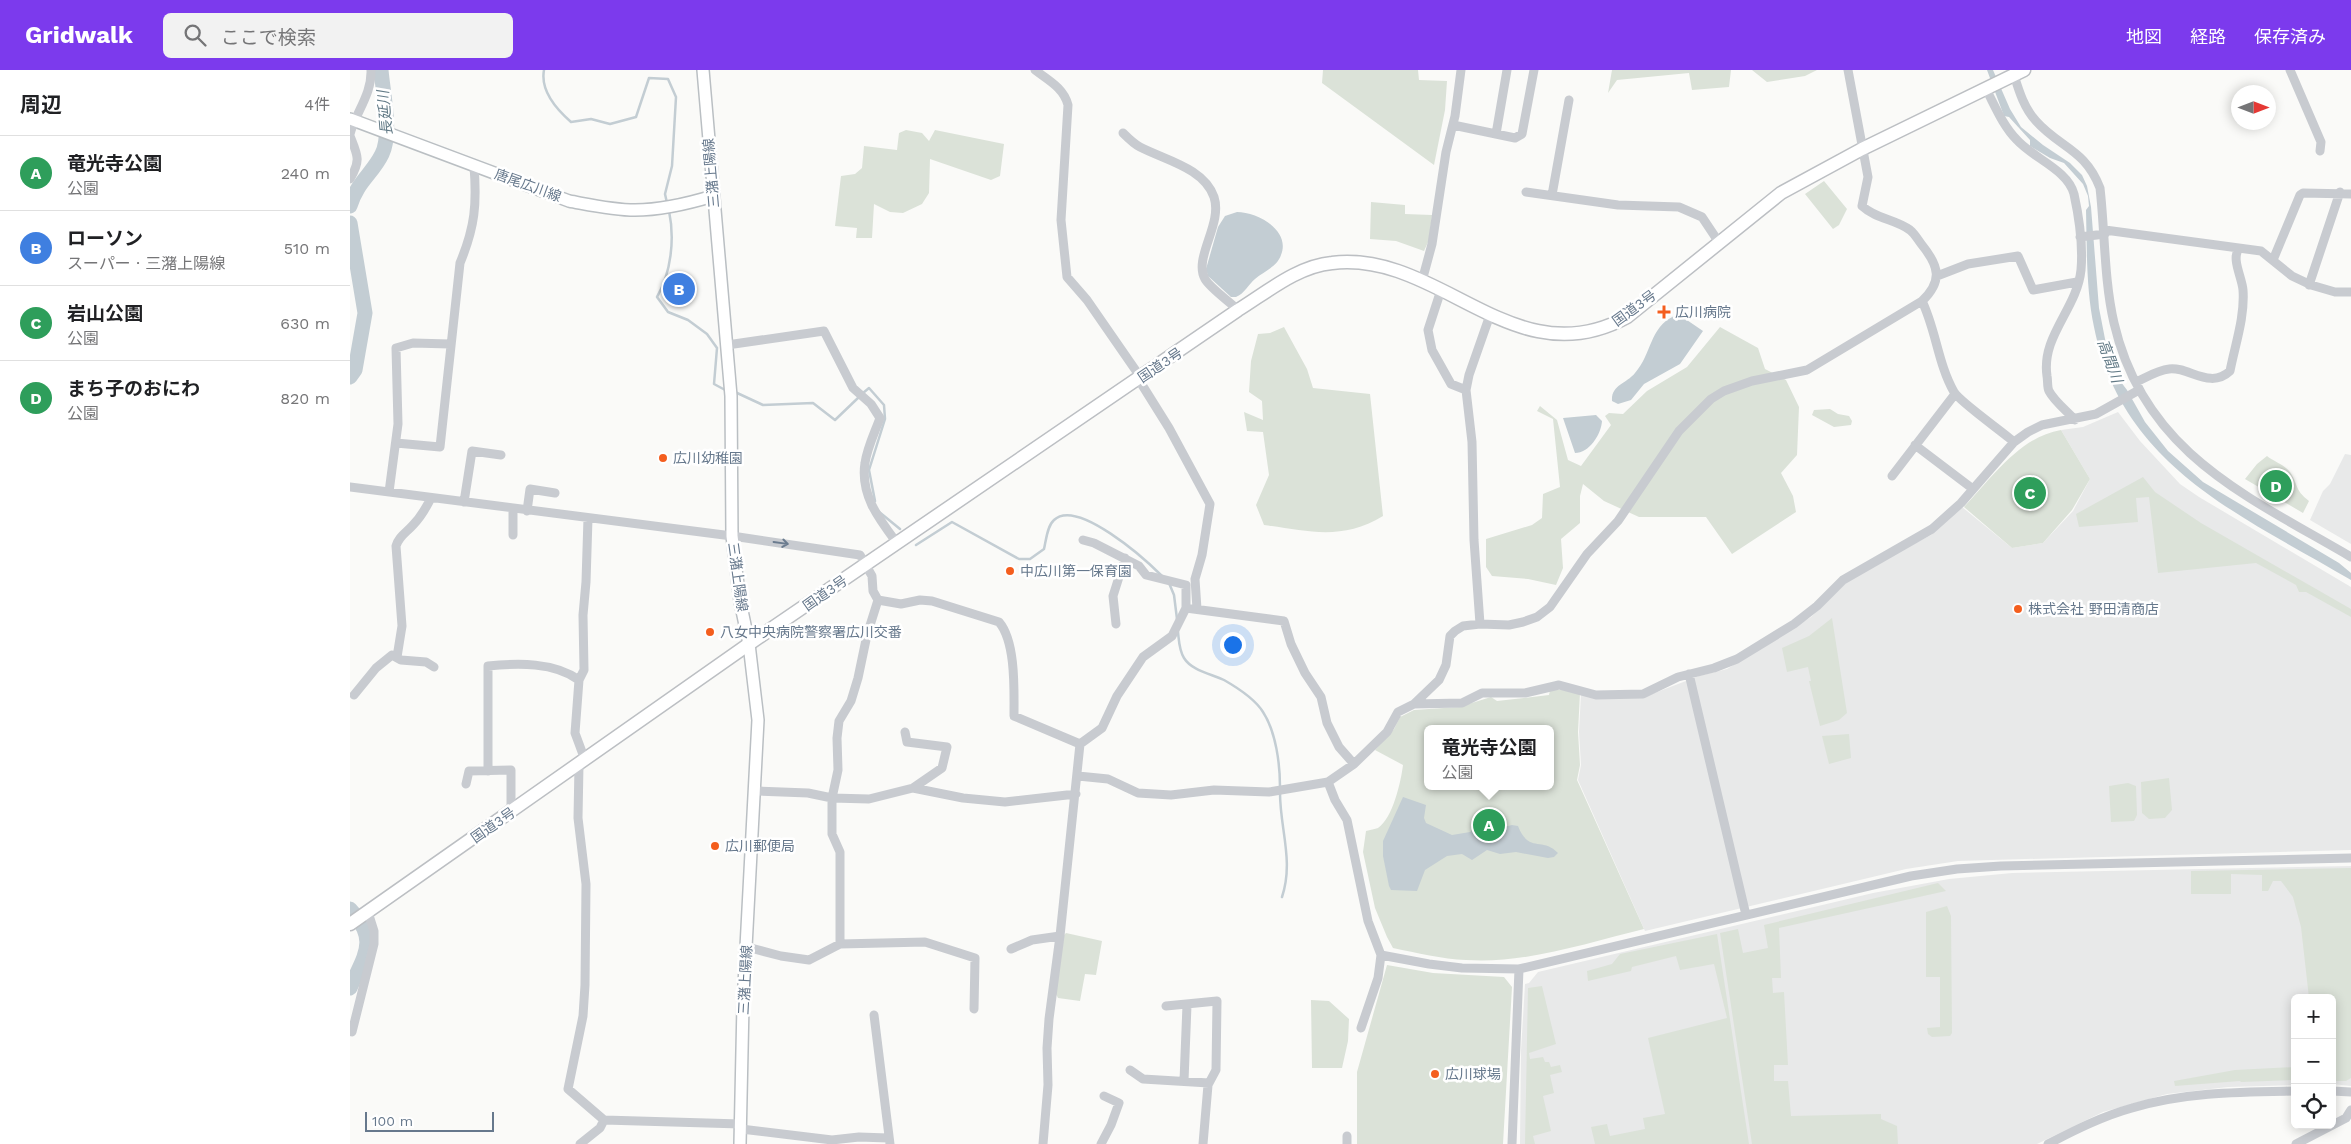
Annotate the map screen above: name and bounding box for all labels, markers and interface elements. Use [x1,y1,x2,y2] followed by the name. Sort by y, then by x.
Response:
[163,13,513,58] search box
[25,21,133,49] text: Gridwalk
[181,21,209,49] icon: search
[221,26,316,49] text: ここで検索
[2126,26,2162,47] text: 地図
[2190,26,2226,47] text: 経路
[2254,26,2326,47] text: 保存済み
[2231,85,2276,130] north arrow
[374,88,396,136] water label: 長延川
[20,92,62,117] text: 周辺
[304,95,330,114] text: 4件
[700,137,722,209] street label: 三潴上陽線
[67,152,162,175] text: 竜光寺公園
[31,164,41,183] text: A
[281,164,330,183] text: 240 m
[492,166,564,204] street label: 唐尾広川線
[67,179,99,198] text: 公園
[67,227,143,250] text: ローソン
[31,239,41,258] text: B
[284,239,330,258] text: 510 m
[67,254,225,273] text: スーパー · 三潴上陽線
[663,270,695,308] pin: B
[1609,287,1659,329] street label: 国道3号
[67,302,143,325] text: 岩山公園
[1675,304,1731,320] place label: 広川病院
[1657,305,1671,319] marker: 広川病院
[31,314,41,333] text: C
[280,314,330,333] text: 630 m
[67,329,99,348] text: 公園
[2094,337,2127,387] water label: 高間川
[1135,344,1185,386] street label: 国道3号
[67,377,200,400] text: まち子のおにわ
[30,389,42,408] text: D
[280,389,330,408] text: 820 m
[67,404,99,423] text: 公園
[673,450,743,466] place label: 広川幼稚園
[657,452,669,464] marker: 広川幼稚園
[2260,467,2292,505] pin: D
[2014,474,2046,512] pin: C
[772,538,788,548] one-way arrow
[725,541,751,613] street label: 三潴上陽線
[1020,563,1132,579] place label: 中広川第一保育園
[1004,565,1016,577] marker: 中広川第一保育園
[800,572,850,614] street label: 国道3号
[2028,601,2159,617] place label: 株式会社 野田清商店
[2012,603,2024,615] marker: 株式会社 野田清商店
[720,624,902,640] place label: 八女中央病院警察署広川交番
[704,626,716,638] marker: 八女中央病院警察署広川交番
[1220,632,1246,658] your location
[1424,725,1554,790] popup
[1441,736,1537,759] text: 竜光寺公園
[1441,763,1474,782] text: 公園
[468,804,518,846] street label: 国道3号
[1473,806,1505,844] pin: A
[725,838,795,854] place label: 広川郵便局
[709,840,721,852] marker: 広川郵便局
[735,945,755,1015] street label: 三潴上陽線
[2291,994,2336,1129] map controls
[2291,994,2336,1039] button: +
[2291,1039,2336,1084] button: −
[1445,1066,1501,1082] place label: 広川球場
[1429,1068,1441,1080] marker: 広川球場
[2291,1084,2336,1129] button: locate
[365,1109,494,1132] scale bar
[372,1113,413,1129] text: 100 m

